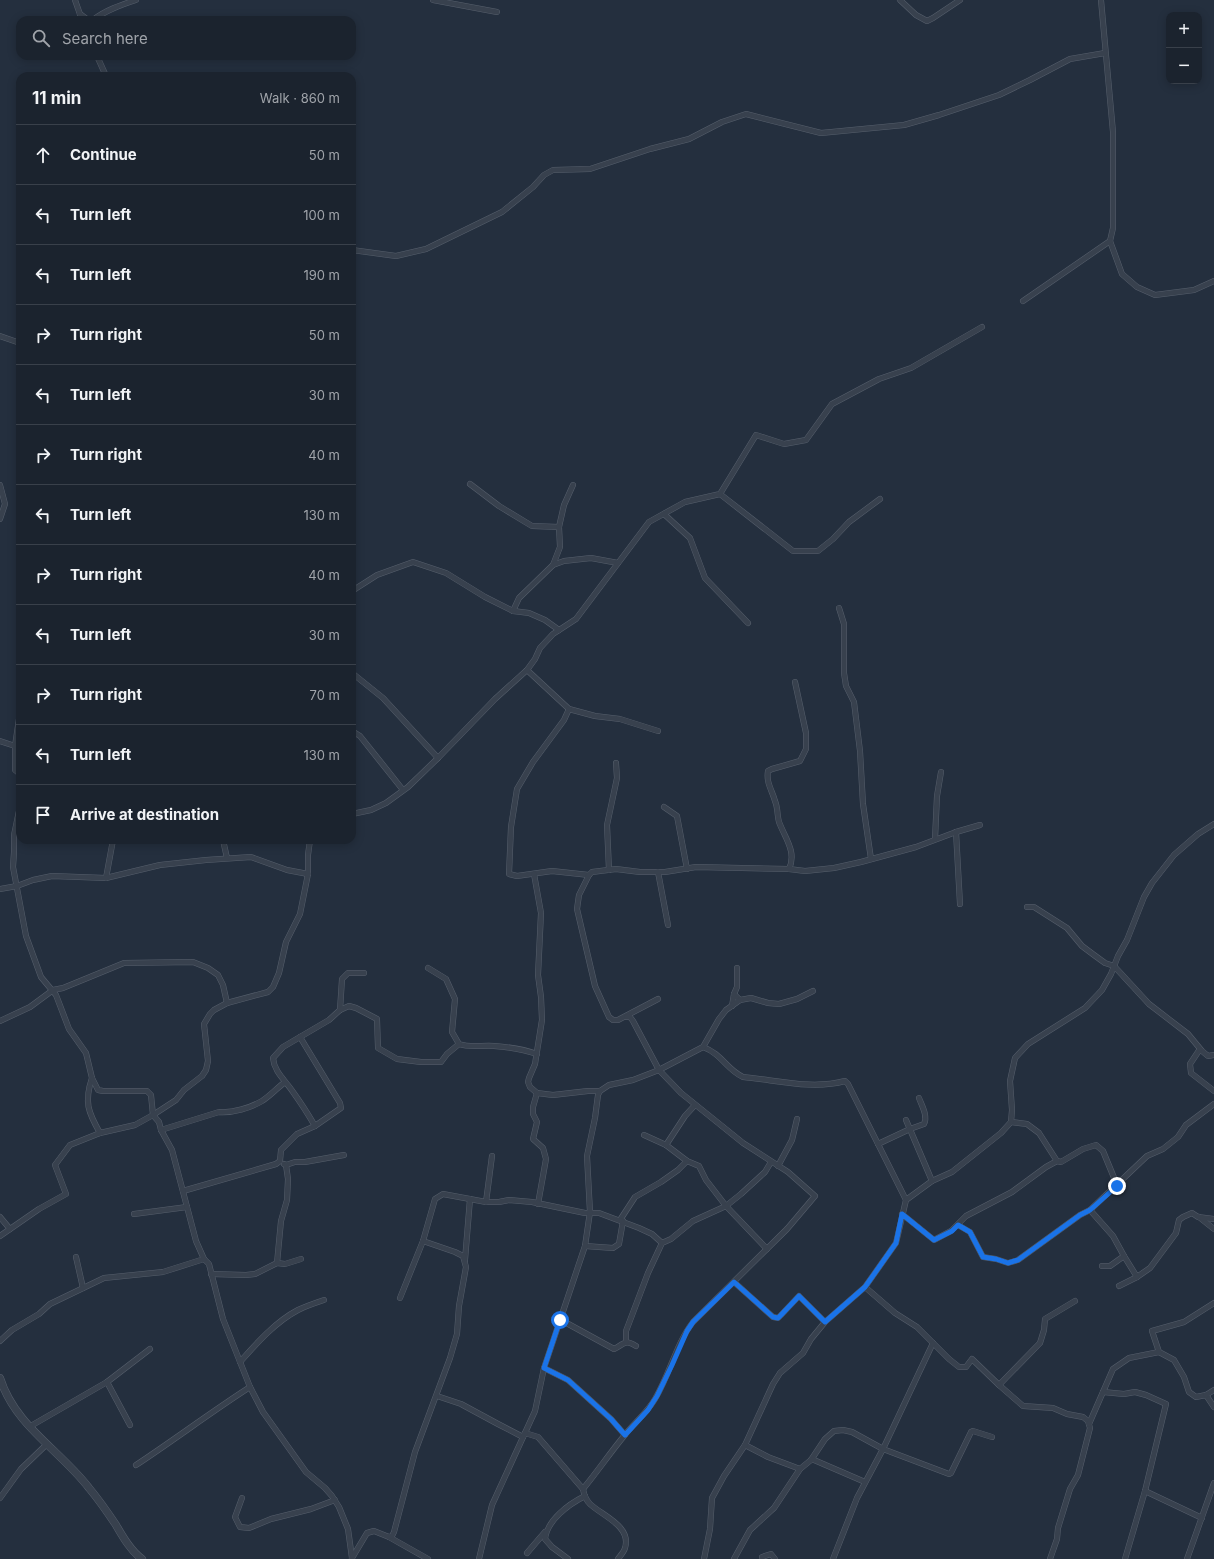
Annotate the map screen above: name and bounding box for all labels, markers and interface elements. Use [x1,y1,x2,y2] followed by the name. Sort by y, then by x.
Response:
[1166,12,1202,84] map controls
[1166,12,1202,48] button: +
[16,16,356,60] search box
[30,27,52,49] icon: search
[62,29,148,48] text: Search here
[1166,48,1202,84] button: −
[32,88,81,108] text: 11 min
[260,90,340,106] text: Walk · 860 m
[32,144,54,166] icon: ahead
[70,145,137,164] text: Continue
[309,147,340,163] text: 50 m
[32,204,54,226] icon: left
[70,205,131,224] text: Turn left
[303,207,340,223] text: 100 m
[32,264,54,286] icon: left
[70,265,131,284] text: Turn left
[303,267,340,283] text: 190 m
[32,324,54,346] icon: right
[70,325,142,344] text: Turn right
[309,327,340,343] text: 50 m
[32,384,54,406] icon: left
[70,385,131,404] text: Turn left
[309,387,340,403] text: 30 m
[32,444,54,466] icon: right
[70,445,142,464] text: Turn right
[308,447,340,463] text: 40 m
[32,504,54,526] icon: left
[70,505,131,524] text: Turn left
[303,507,340,523] text: 130 m
[32,564,54,586] icon: right
[70,565,142,584] text: Turn right
[308,567,340,583] text: 40 m
[32,624,54,646] icon: left
[70,625,131,644] text: Turn left
[309,627,340,643] text: 30 m
[32,684,54,706] icon: right
[70,685,142,704] text: Turn right
[310,687,340,703] text: 70 m
[32,744,54,766] icon: left
[70,745,131,764] text: Turn left
[303,747,340,763] text: 130 m
[32,804,54,826] icon: arrive
[70,805,219,824] text: Arrive at destination
[1108,1177,1126,1195] route end
[551,1311,569,1329] route start

